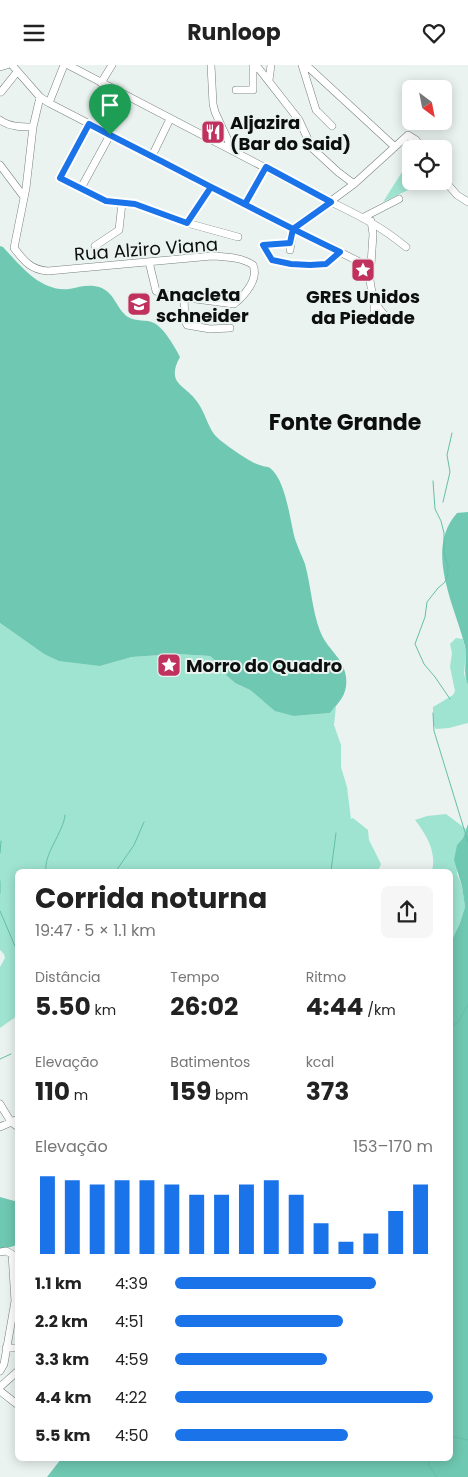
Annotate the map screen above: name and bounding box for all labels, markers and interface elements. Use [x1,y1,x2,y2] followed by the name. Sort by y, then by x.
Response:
[187,17,281,48] text: Runloop
[20,19,48,47] icon: menu
[420,19,448,47] icon: heart
[402,80,452,130] north arrow
[402,80,452,190] map controls
[89,84,131,135] pin
[96,91,124,119] icon: arrive
[230,110,351,156] place label: Aljazira (Bar do Said)
[200,119,226,145] restaurant icon: Aljazira (Bar do Said)
[402,140,452,190] button: locate
[73,232,219,266] street label: Rua Alziro Viana
[350,257,376,283] place icon: GRES Unidos da Piedade
[156,282,249,328] place label: Anacleta schneider
[306,284,420,330] place label: GRES Unidos da Piedade
[126,291,152,317] school or university icon: Anacleta schneider
[269,407,421,438] district label: Fonte Grande
[156,652,182,678] place icon: Morro do Quadro
[186,653,342,678] place label: Morro do Quadro
[35,879,267,918] text: Corrida noturna
[381,886,433,938] button: share
[35,919,156,942] text: 19:47 · 5 × 1.1 km
[35,967,101,987] text: Distância
[170,967,219,987] text: Tempo
[306,967,346,987] text: Ritmo
[35,989,91,1024] text: 5.50
[170,989,238,1024] text: 26:02
[306,989,364,1024] text: 4:44
[91,1000,116,1020] text: km
[364,1000,396,1020] text: /km
[35,1052,99,1072] text: Elevação
[170,1052,250,1072] text: Batimentos
[306,1052,334,1072] text: kcal
[35,1074,70,1109] text: 110
[170,1074,211,1109] text: 159
[306,1074,349,1109] text: 373
[70,1085,88,1105] text: m
[211,1085,248,1105] text: bpm
[35,1135,108,1158] text: Elevação
[353,1135,433,1158] text: 153–170 m
[35,1272,82,1295] text: 1.1 km
[115,1272,148,1295] text: 4:39
[35,1310,88,1333] text: 2.2 km
[115,1310,144,1333] text: 4:51
[35,1348,89,1371] text: 3.3 km
[115,1348,149,1371] text: 4:59
[35,1386,91,1409] text: 4.4 km
[115,1386,147,1409] text: 4:22
[35,1424,91,1447] text: 5.5 km
[115,1424,149,1447] text: 4:50

